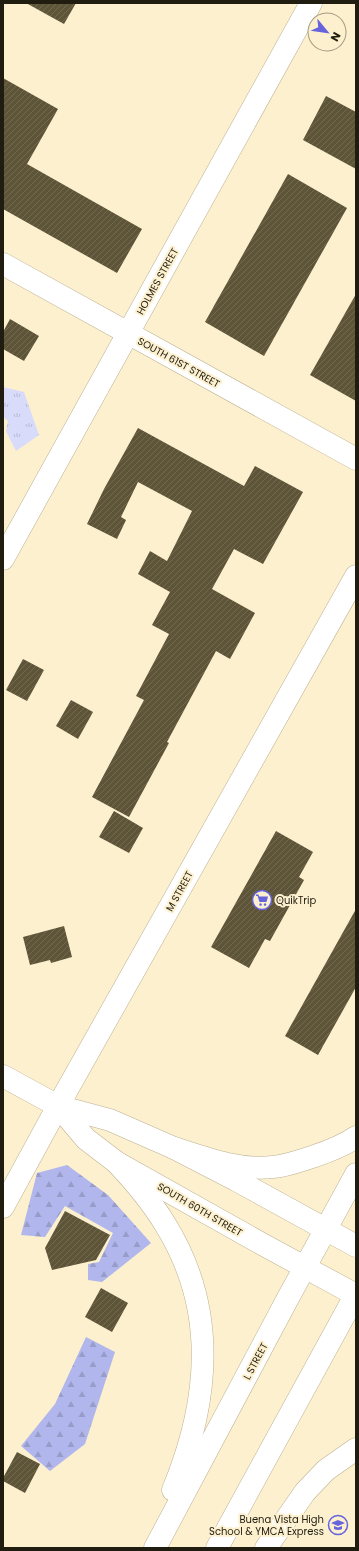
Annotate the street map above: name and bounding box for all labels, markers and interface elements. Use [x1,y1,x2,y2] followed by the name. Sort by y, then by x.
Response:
[307,12,347,52] north arrow
[327,29,345,44] text: N
[133,245,182,317] street label: HOLMES STREET
[135,334,223,392] street label: SOUTH 61ST STREET
[162,868,197,914] street label: M STREET
[251,889,273,911] supermarket icon: QuikTrip
[276,893,316,908] place label: QuikTrip
[154,1179,246,1240] street label: SOUTH 60TH STREET
[239,1340,272,1382] street label: L STREET
[209,1512,324,1539] place label: Buena Vista High School & YMCA Express
[327,1514,349,1536] school or university icon: Buena Vista High School & YMCA Express

